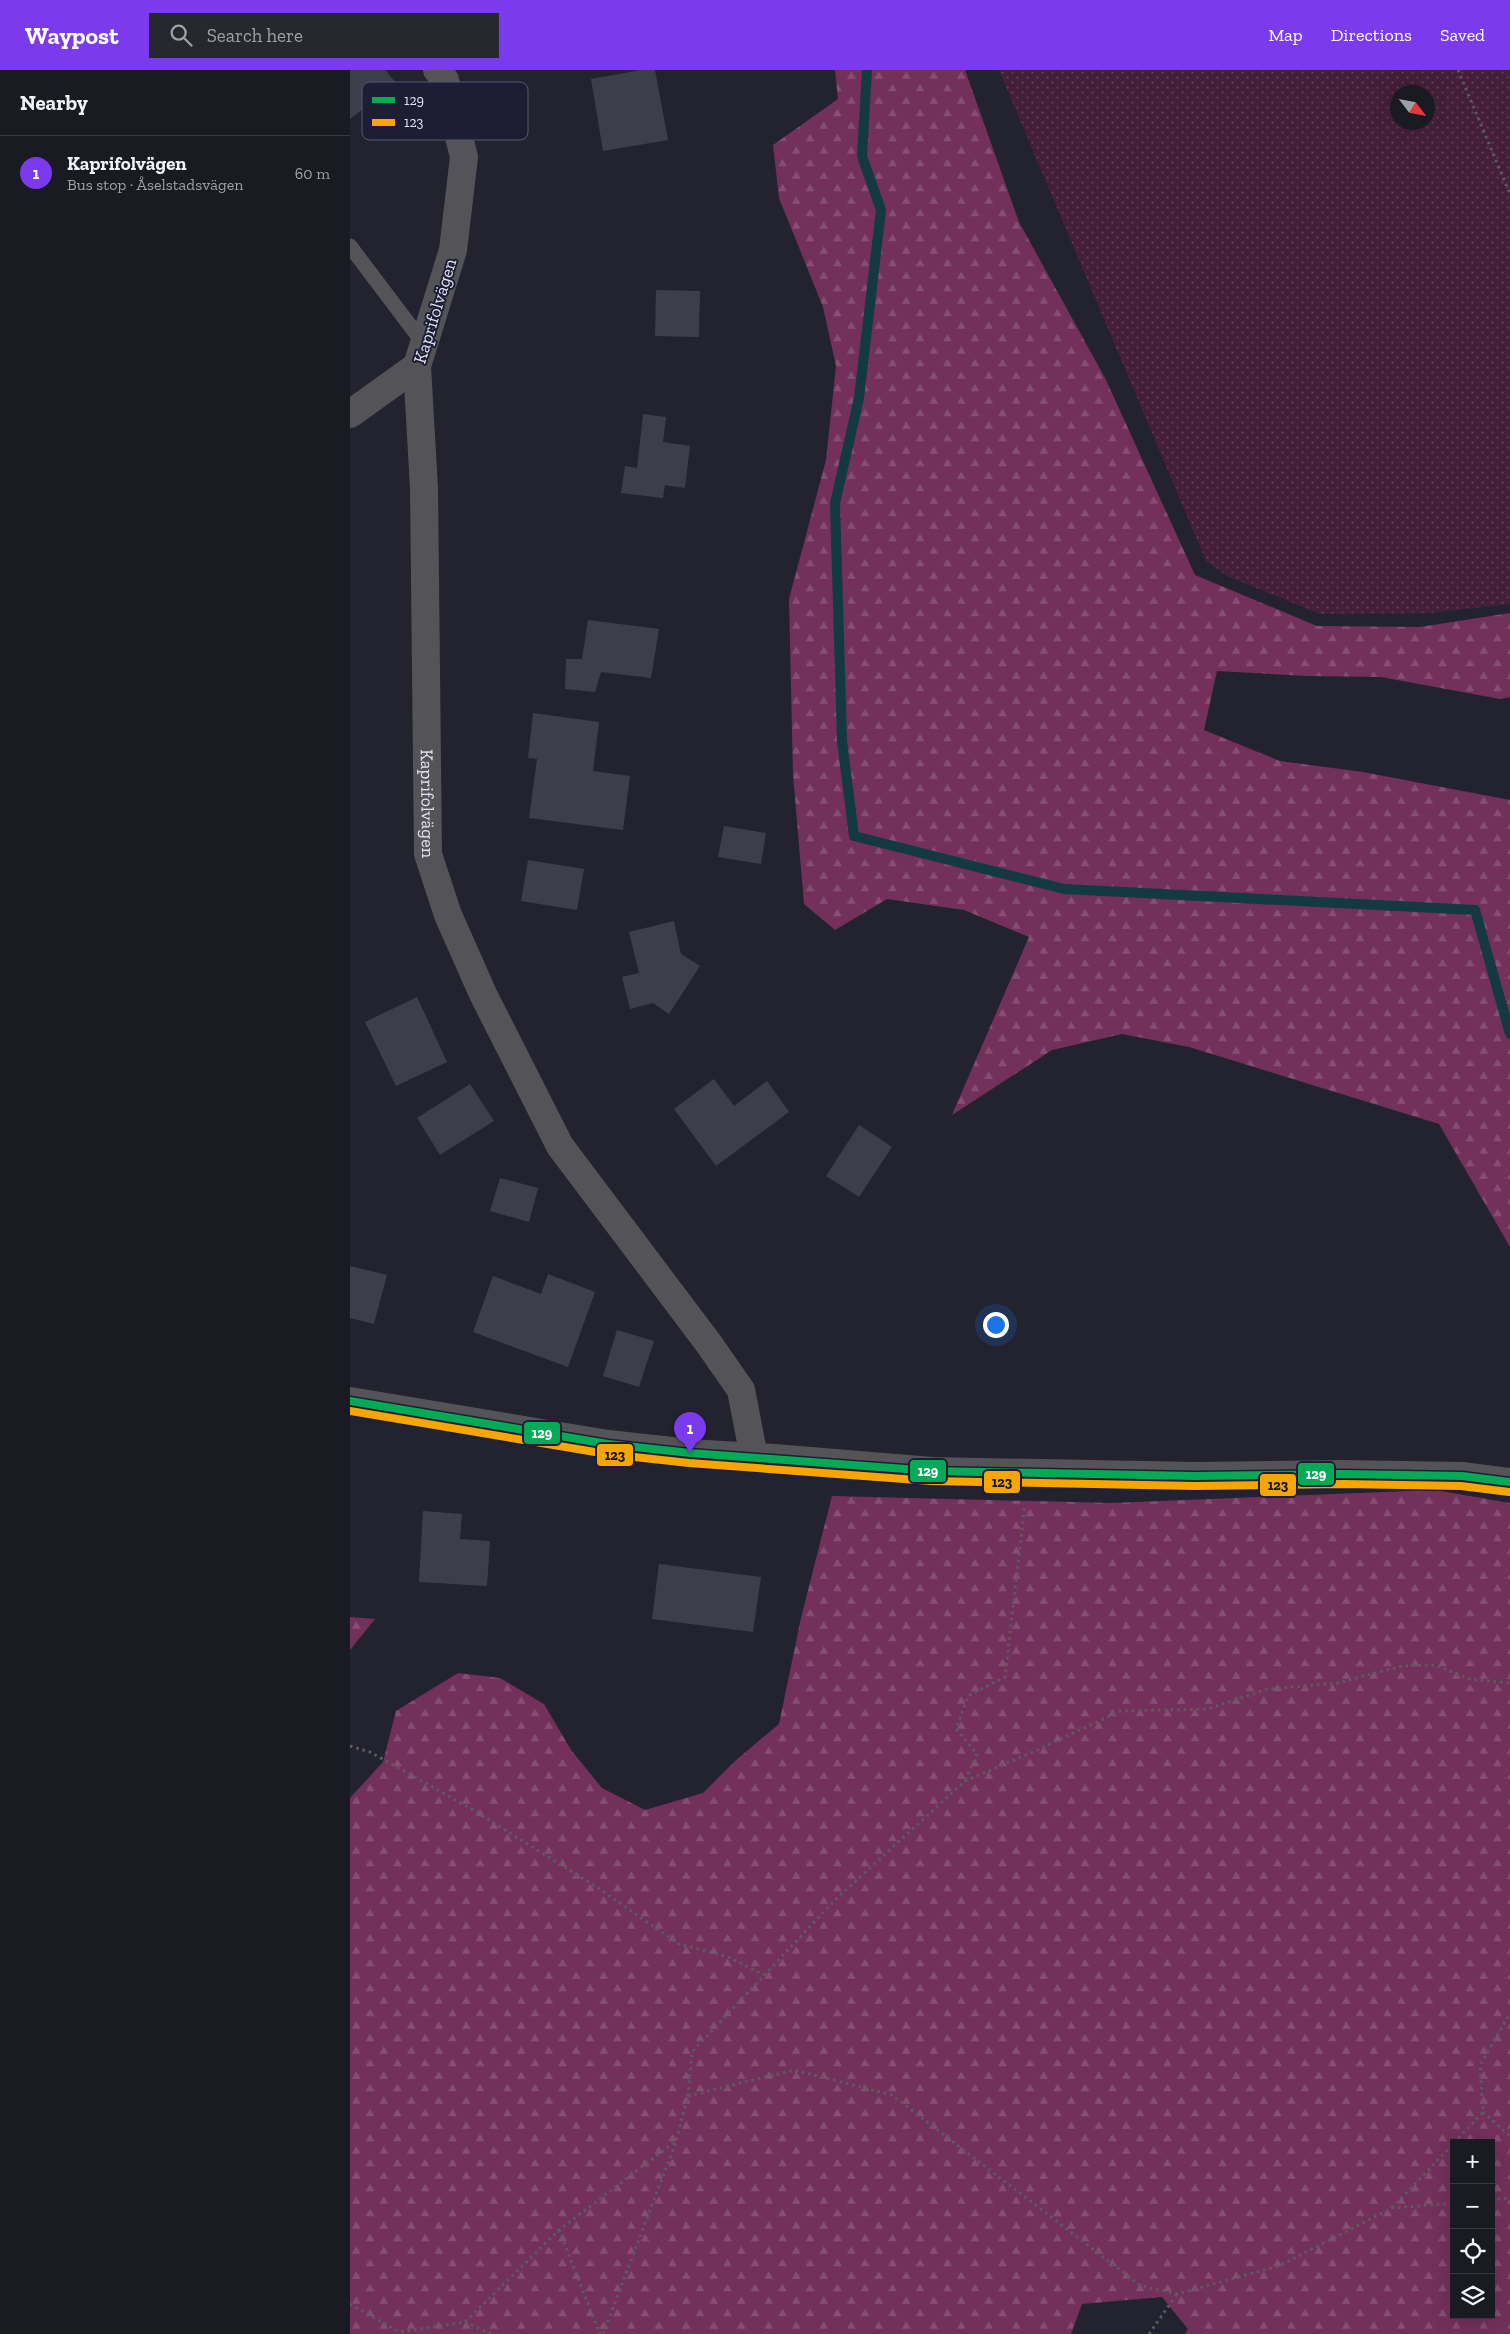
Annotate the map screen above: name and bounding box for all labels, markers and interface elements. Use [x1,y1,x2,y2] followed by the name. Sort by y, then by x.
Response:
[149,13,499,58] search box
[25,21,119,50] text: Waypost
[167,21,195,49] icon: search
[207,24,303,47] text: Search here
[1268,24,1303,46] text: Map
[1331,24,1412,46] text: Directions
[1440,24,1485,46] text: Saved
[362,82,528,140] legend
[1390,85,1435,130] north arrow
[20,90,88,115] text: Nearby
[404,92,424,109] text: 129
[404,114,424,131] text: 123
[67,152,187,175] text: Kaprifolvägen
[33,164,39,183] text: 1
[295,164,330,183] text: 60 m
[67,175,243,194] text: Bus stop · Åselstadsvägen
[409,255,462,366] street label: Kaprifolvägen
[416,749,439,859] street label: Kaprifolvägen
[983,1312,1009,1338] your location
[674,1412,706,1453] pin: 1
[523,1421,561,1445] line badge: 129
[532,1425,553,1442] text: 129
[596,1443,634,1467] line badge: 123
[605,1447,626,1464] text: 123
[909,1459,947,1483] line badge: 129
[1297,1462,1335,1486] line badge: 129
[918,1463,939,1480] text: 129
[1306,1466,1327,1483] text: 129
[983,1470,1021,1494] line badge: 123
[1259,1473,1297,1497] line badge: 123
[992,1474,1013,1491] text: 123
[1268,1477,1289,1494] text: 123
[1450,2139,1495,2319] map controls
[1450,2139,1495,2184] button: +
[1450,2184,1495,2229] button: −
[1450,2229,1495,2274] button: locate
[1450,2274,1495,2319] button: layers

